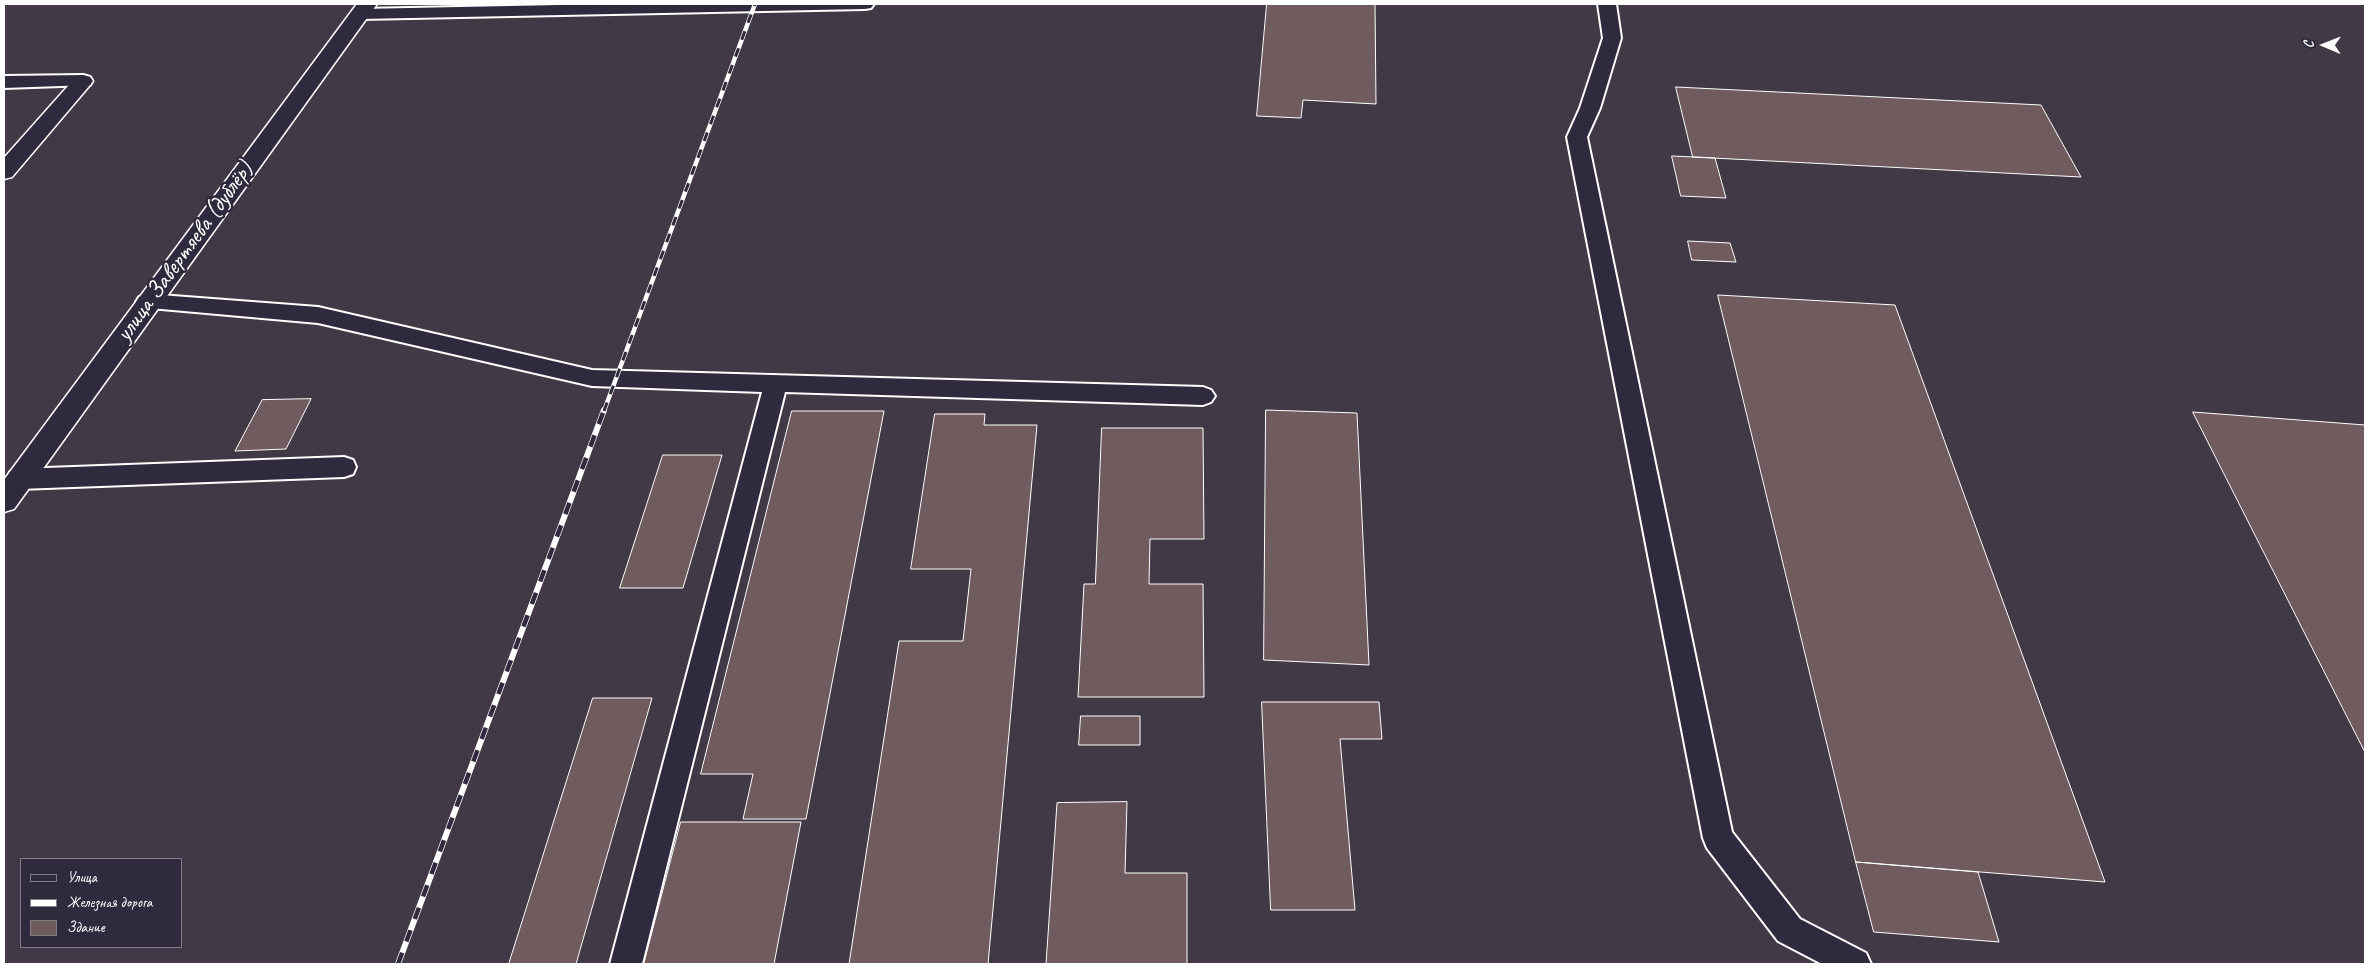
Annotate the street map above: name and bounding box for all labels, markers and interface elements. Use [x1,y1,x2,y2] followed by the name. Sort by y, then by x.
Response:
[2299,20,2349,70] north arrow
[2300,41,2317,48] text: С
[110,156,260,348] street label: улица Завертяева (дублёр)
[20,858,182,948] legend
[67,868,97,887] text: Улица
[67,893,152,912] text: Железная дорога
[67,918,105,937] text: Здание

